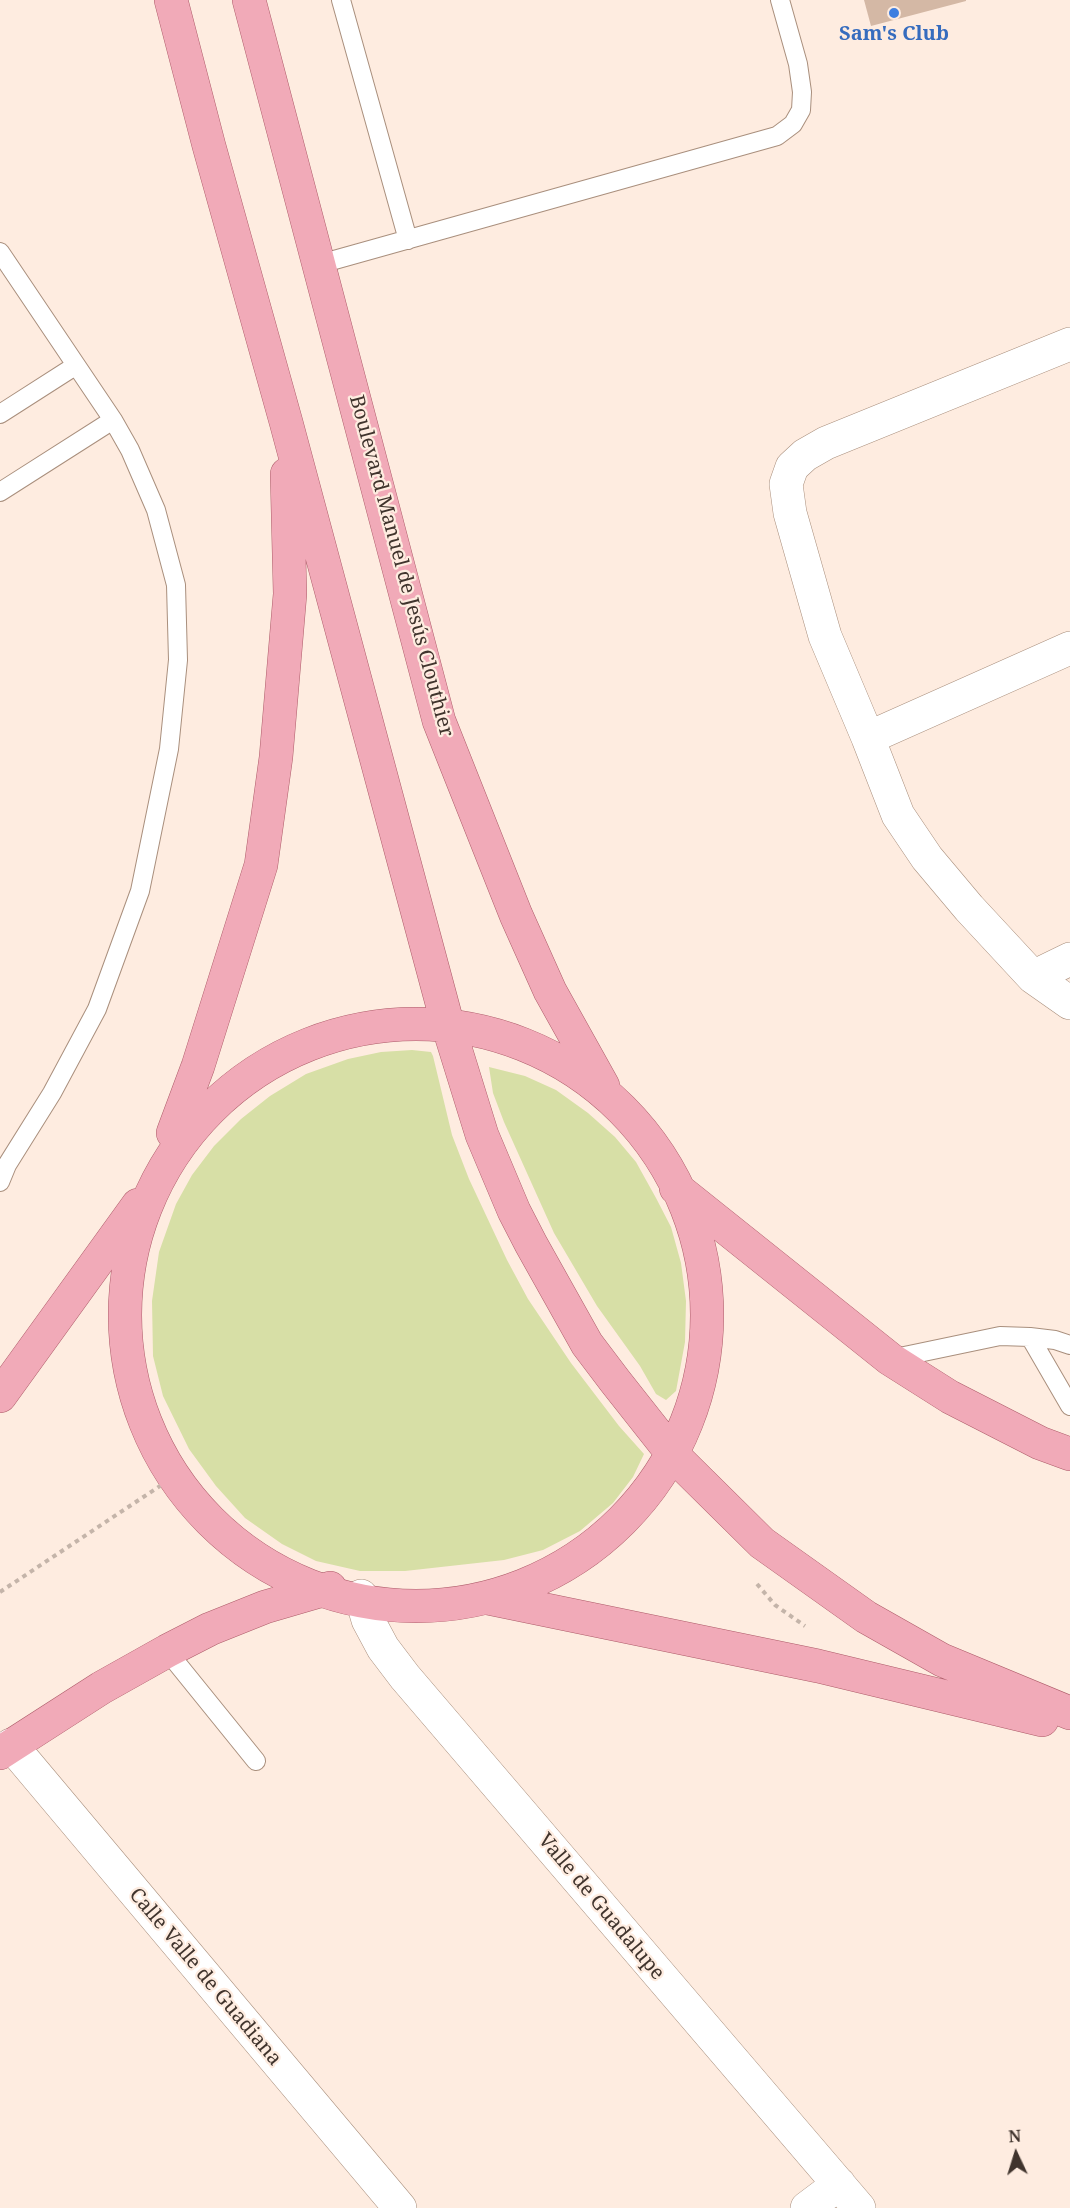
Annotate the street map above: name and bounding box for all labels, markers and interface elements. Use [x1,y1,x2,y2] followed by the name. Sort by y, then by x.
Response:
[887,6,901,20] marker: Sam's Club
[839,22,949,46] place label: Sam's Club
[344,393,458,739] street label: Boulevard Manuel de Jesús Clouthier
[533,1829,669,1985] street label: Valle de Guadalupe
[124,1883,286,2071] street label: Calle Valle de Guadiana
[986,2124,1046,2184] north arrow
[1008,2125,1022,2147] text: N

